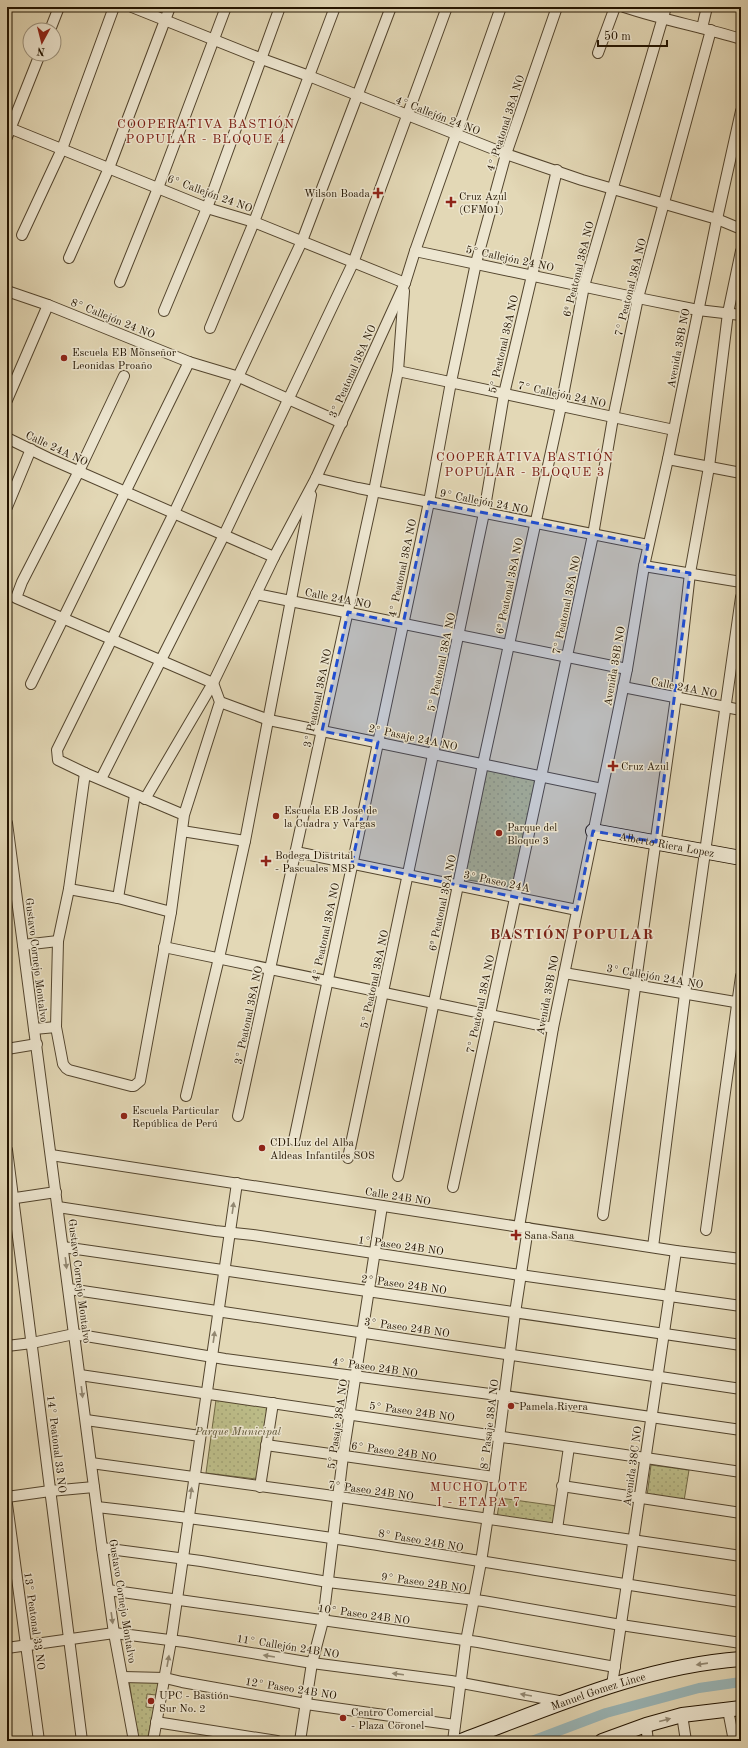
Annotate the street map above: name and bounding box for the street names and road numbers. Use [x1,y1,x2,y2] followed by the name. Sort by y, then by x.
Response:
[486,74,527,173] street label: 4° Peatonal 38A NO
[394,95,482,138] street label: 4° Callejón 24 NO
[165,174,254,215] street label: 6° Callejón 24 NO
[562,220,597,318] street label: 6º Peatonal 38A NO
[614,237,649,337] street label: 7° Peatonal 38A NO
[465,245,555,274] street label: 5° Callejón 24 NO
[488,294,521,394] street label: 5° Peatonal 38A NO
[69,297,156,341] street label: 8° Callejón 24 NO
[666,307,693,389] street label: Avenida 38B NO
[328,323,379,420] street label: 3° Peatonal 38A NO
[517,381,607,410] street label: 7° Callejón 24 NO
[24,430,89,469] street label: Calle 24A NO
[439,489,529,516] street label: 9° Callejón 24 NO
[388,518,419,619] street label: 4° Peatonal 38A NO
[495,537,526,635] street label: 6º Peatonal 38A NO
[552,555,583,656] street label: 7° Peatonal 38A NO
[304,588,372,611] street label: Calle 24A NO
[427,612,458,713] street label: 5° Peatonal 38A NO
[603,625,628,707] street label: Avenida 38B NO
[303,648,334,749] street label: 3° Peatonal 38A NO
[650,677,718,700] street label: Calle 24A NO
[367,724,458,753] street label: 2° Pasaje 24A NO
[618,832,715,860] street label: Alberto Riera Lopez
[428,854,459,952] street label: 6º Peatonal 38A NO
[462,870,532,895] street label: 3° Paseo 24A
[311,882,342,983] street label: 4° Peatonal 38A NO
[22,897,49,1023] street label: Gustavo Cornejo Montalvo
[360,929,391,1030] street label: 5° Peatonal 38A NO
[466,954,497,1055] street label: 7° Peatonal 38A NO
[535,954,562,1036] street label: Avenida 38B NO
[605,964,704,991] street label: 3° Callejón 24A NO
[234,965,265,1066] street label: 3° Peatonal 38A NO
[364,1187,432,1208] street label: Calle 24B NO
[65,1218,92,1344] street label: Gustavo Cornejo Montalvo
[357,1235,445,1258] street label: 1° Paseo 24B NO
[360,1274,448,1297] street label: 2° Paseo 24B NO
[363,1317,451,1340] street label: 3° Paseo 24B NO
[331,1357,419,1380] street label: 4° Paseo 24B NO
[327,1378,350,1470] street label: 5° Pasaje 38A NO
[480,1378,502,1470] street label: 8° Pasaje 38A NO
[44,1395,67,1494] street label: 14° Peatonal 33 NO
[368,1401,456,1424] street label: 5° Paseo 24B NO
[622,1425,645,1507] street label: Avenida 38C NO
[350,1441,438,1464] street label: 6° Paseo 24B NO
[327,1480,415,1503] street label: 7° Paseo 24B NO
[377,1529,464,1554] street label: 8° Paseo 24B NO
[106,1538,137,1664] street label: Gustavo Cornejo Montalvo
[21,1572,46,1671] street label: 13° Peatonal 33 NO
[380,1572,468,1595] street label: 9° Paseo 24B NO
[317,1604,411,1627] street label: 10° Paseo 24B NO
[236,1634,340,1661] street label: 11° Callejón 24B NO
[550,1672,647,1713] street label: Manuel Gomez Lince
[244,1677,338,1702] street label: 12° Paseo 24B NO

